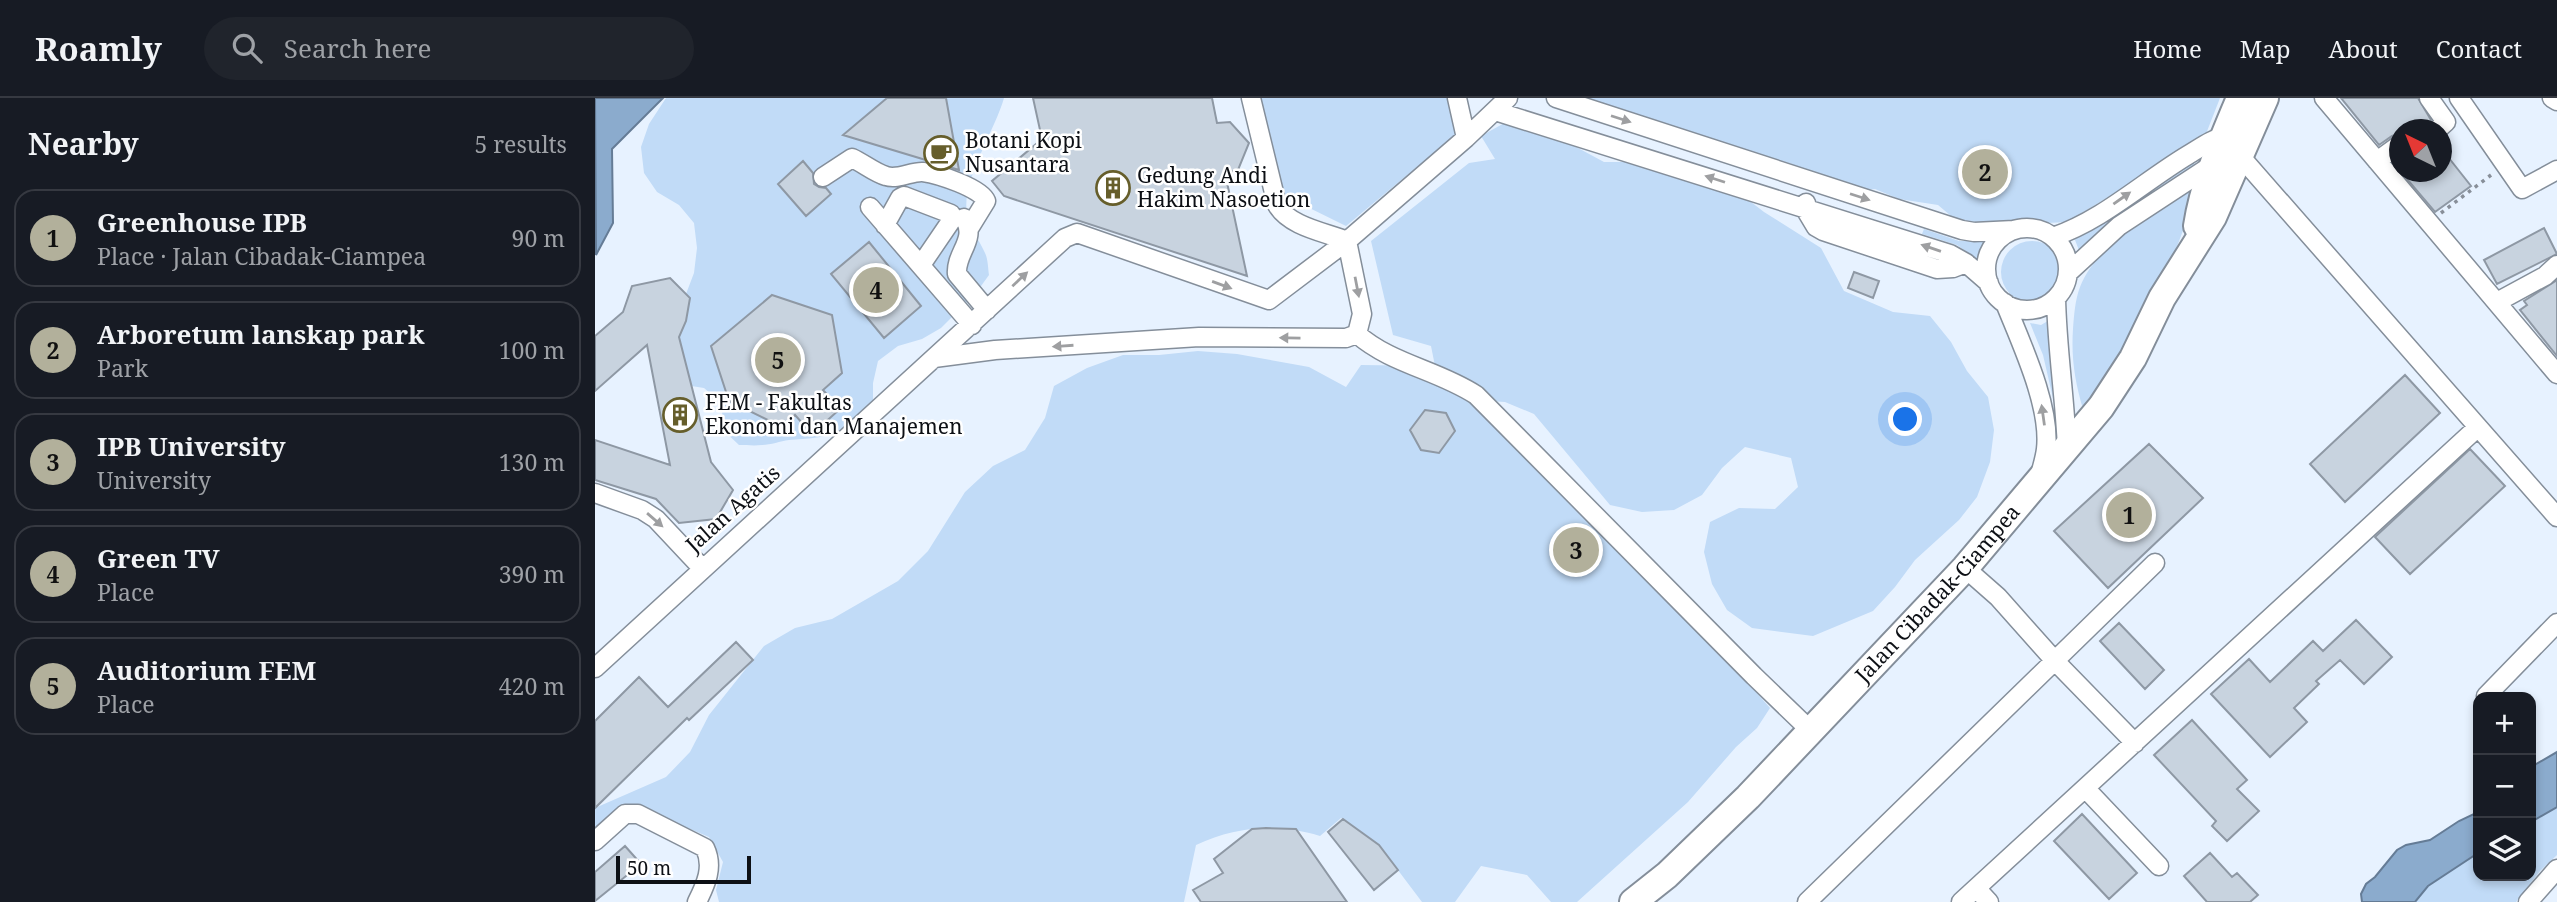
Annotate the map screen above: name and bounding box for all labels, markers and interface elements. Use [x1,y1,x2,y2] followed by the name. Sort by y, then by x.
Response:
[204,17,694,80] search box
[35,26,162,71] text: Roamly
[228,29,266,67] icon: search
[284,30,431,66] text: Search here
[2133,32,2202,65] text: Home
[2240,32,2291,65] text: Map
[2329,32,2398,65] text: About
[2436,32,2522,65] text: Contact
[1610,114,1631,125] one-way arrow
[2389,119,2452,182] north arrow
[28,123,139,164] text: Nearby
[965,126,1082,178] place label: Botani Kopi Nusantara
[474,128,567,160] text: 5 results
[922,134,960,172] cafe icon: Botani Kopi Nusantara
[1962,146,2008,198] pin: 2
[1137,161,1310,213] place label: Gedung Andi Hakim Nasoetion
[1094,169,1132,207] building icon: Gedung Andi Hakim Nasoetion
[1704,173,1725,183] one-way arrow
[2113,191,2131,205] one-way arrow
[1850,192,1871,203] one-way arrow
[97,204,307,240] text: Greenhouse IPB
[47,222,60,254] text: 1
[512,222,565,254] text: 90 m
[97,240,426,272] text: Place · Jalan Cibadak-Ciampea
[1921,242,1942,253] one-way arrow
[853,264,899,316] pin: 4
[1012,271,1029,288] one-way arrow
[1351,276,1362,298] one-way arrow
[1211,280,1232,291] one-way arrow
[97,316,425,352] text: Arboretum lanskap park
[1279,333,1301,344] one-way arrow
[47,334,60,366] text: 2
[499,334,565,366] text: 100 m
[755,334,801,386] pin: 5
[1052,340,1074,351] one-way arrow
[97,352,148,384] text: Park
[705,388,963,440] place label: FEM - Fakultas Ekonomi dan Manajemen
[661,396,699,434] building icon: FEM - Fakultas Ekonomi dan Manajemen
[1888,402,1922,436] your location
[2037,404,2048,426] one-way arrow
[97,428,286,464] text: IPB University
[47,446,60,478] text: 3
[499,446,565,478] text: 130 m
[678,458,785,559] street label: Jalan Agatis
[97,464,211,496] text: University
[2106,489,2152,541] pin: 1
[1848,498,2026,689] street label: Jalan Cibadak-Ciampea
[646,512,664,528] one-way arrow
[1553,524,1599,576] pin: 3
[97,540,220,576] text: Green TV
[47,558,60,590] text: 4
[499,558,565,590] text: 390 m
[97,576,155,608] text: Place
[97,652,316,688] text: Auditorium FEM
[47,670,60,702] text: 5
[499,670,565,702] text: 420 m
[97,688,155,720] text: Place
[2473,692,2536,881] map controls
[2473,692,2536,755] button: +
[2473,755,2536,818] button: −
[2473,818,2536,881] button: layers
[616,853,751,885] scale bar
[627,855,671,881] text: 50 m

